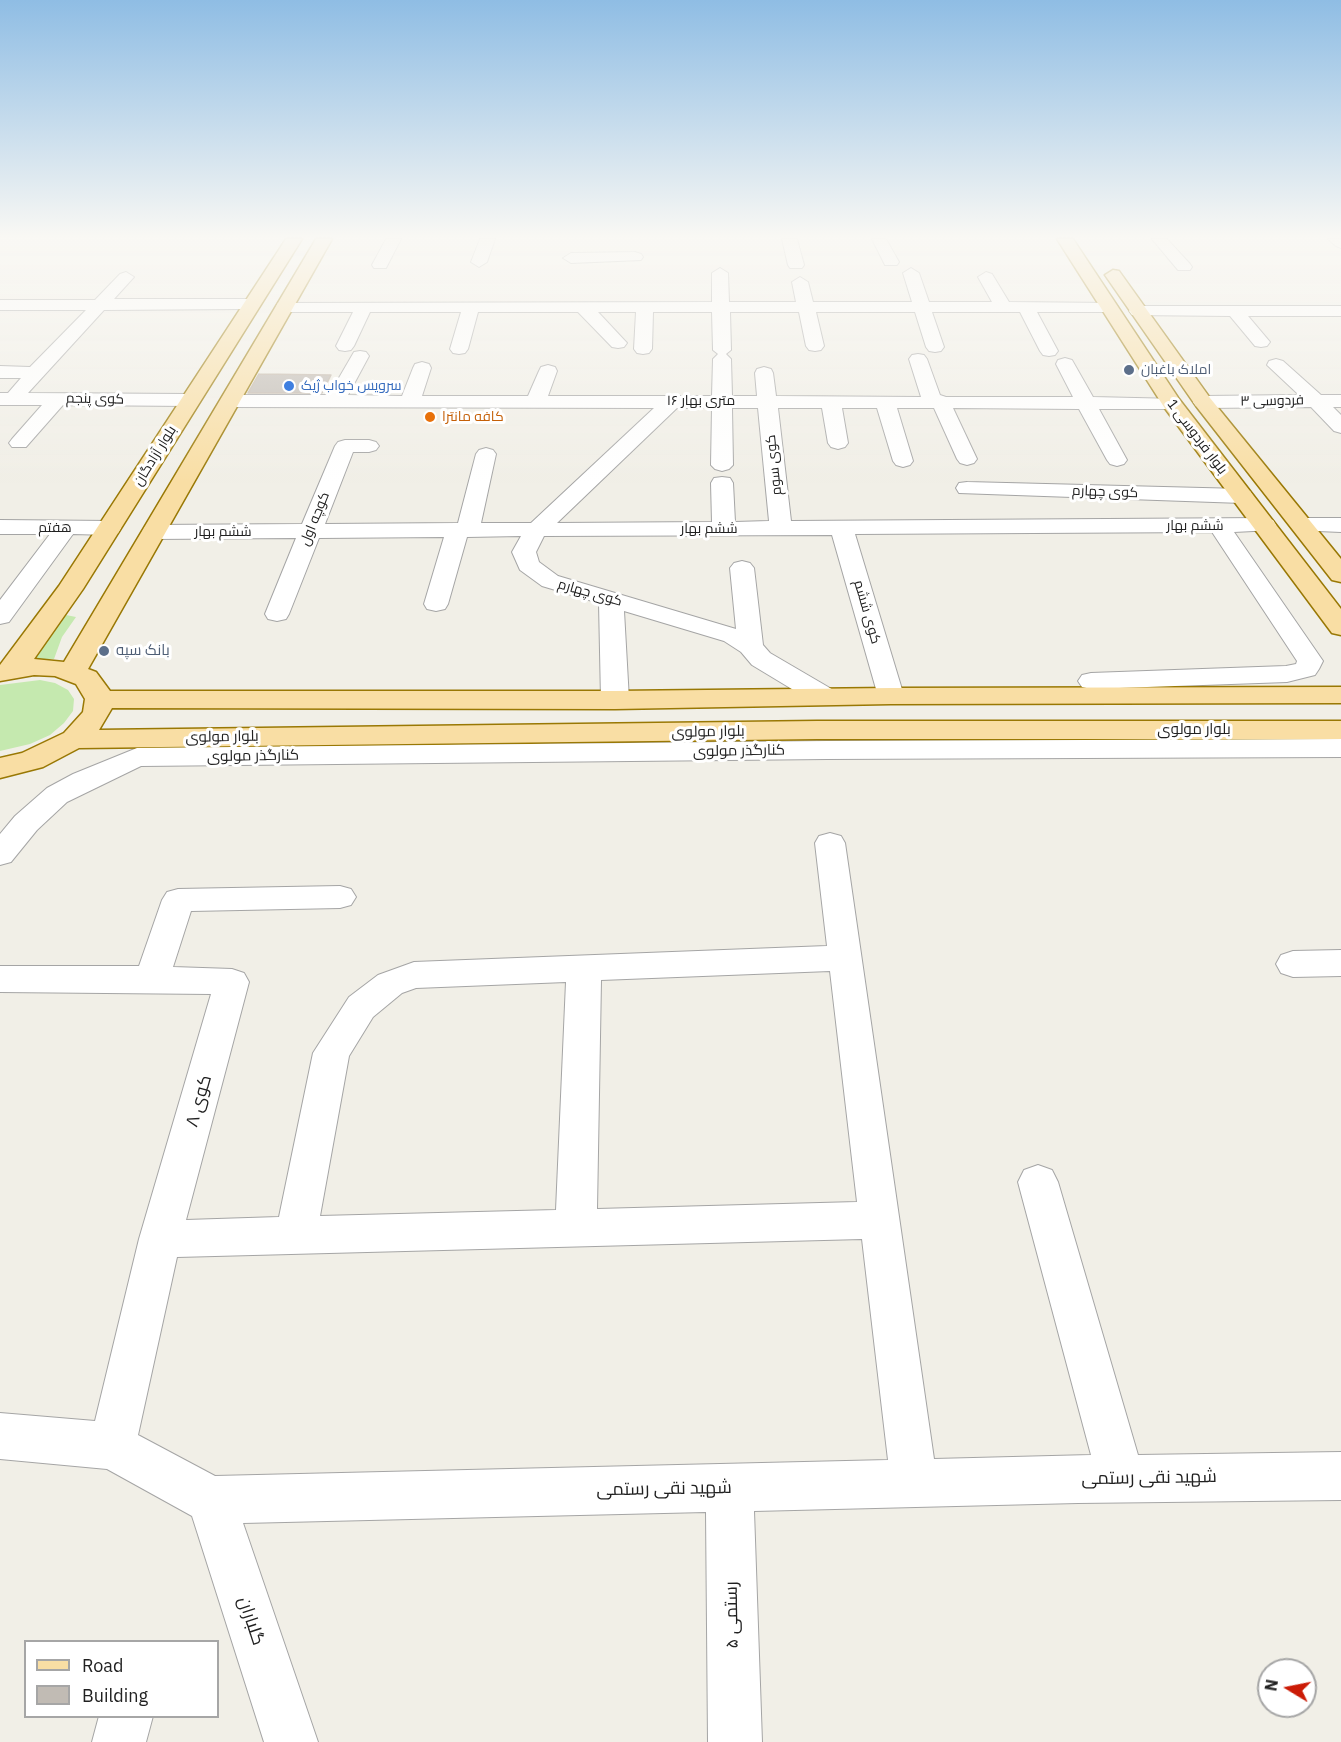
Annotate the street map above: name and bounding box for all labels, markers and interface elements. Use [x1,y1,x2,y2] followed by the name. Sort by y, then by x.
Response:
[1141,362,1211,378] place label: املاک باغبان
[1122,363,1136,377] marker: املاک باغبان
[301,378,402,394] place label: سرویس خواب ژیک
[282,379,296,393] marker: سرویس خواب ژیک
[66,390,124,408] street label: کوی پنجم
[1240,392,1304,410] street label: فردوسی ۳
[667,393,735,409] street label: ۱۶ متری بهار
[1163,396,1231,478] street label: بلوار فردوسی 1
[442,409,504,425] place label: کافه مانترا
[423,410,437,424] marker: کافه مانترا
[130,423,180,489] street label: بلوار آزادگان
[762,434,786,496] street label: کوی سوم
[1072,482,1138,502] street label: کوی چهارم
[297,490,333,548] street label: کوچه اول
[1167,518,1223,534] street label: ششم بهار
[38,520,72,536] street label: هفتم
[681,521,737,537] street label: ششم بهار
[195,524,251,540] street label: ششم بهار
[556,576,624,610] street label: کوی چهارم
[850,578,884,646] street label: کوی ششم
[116,642,170,660] place label: بانک سپه
[97,644,111,658] marker: بانک سپه
[1157,721,1231,739] street label: بلوار مولوی
[671,722,745,742] street label: بلوار مولوی
[185,727,259,747] street label: بلوار مولوی
[693,741,785,761] street label: کنارگذر مولوی
[207,746,299,766] street label: کنارگذر مولوی
[181,1072,217,1130] street label: کوی ۸
[1081,1466,1217,1490] street label: شهید نقی رستمی
[596,1477,732,1501] street label: شهید نقی رستمی
[721,1581,743,1649] street label: رستمی ۵
[233,1594,269,1648] street label: گلباران
[24,1640,219,1718] legend
[82,1654,123,1677] text: Road
[1257,1658,1317,1718] north arrow
[1260,1678,1282,1693] text: N
[82,1684,148,1707] text: Building

